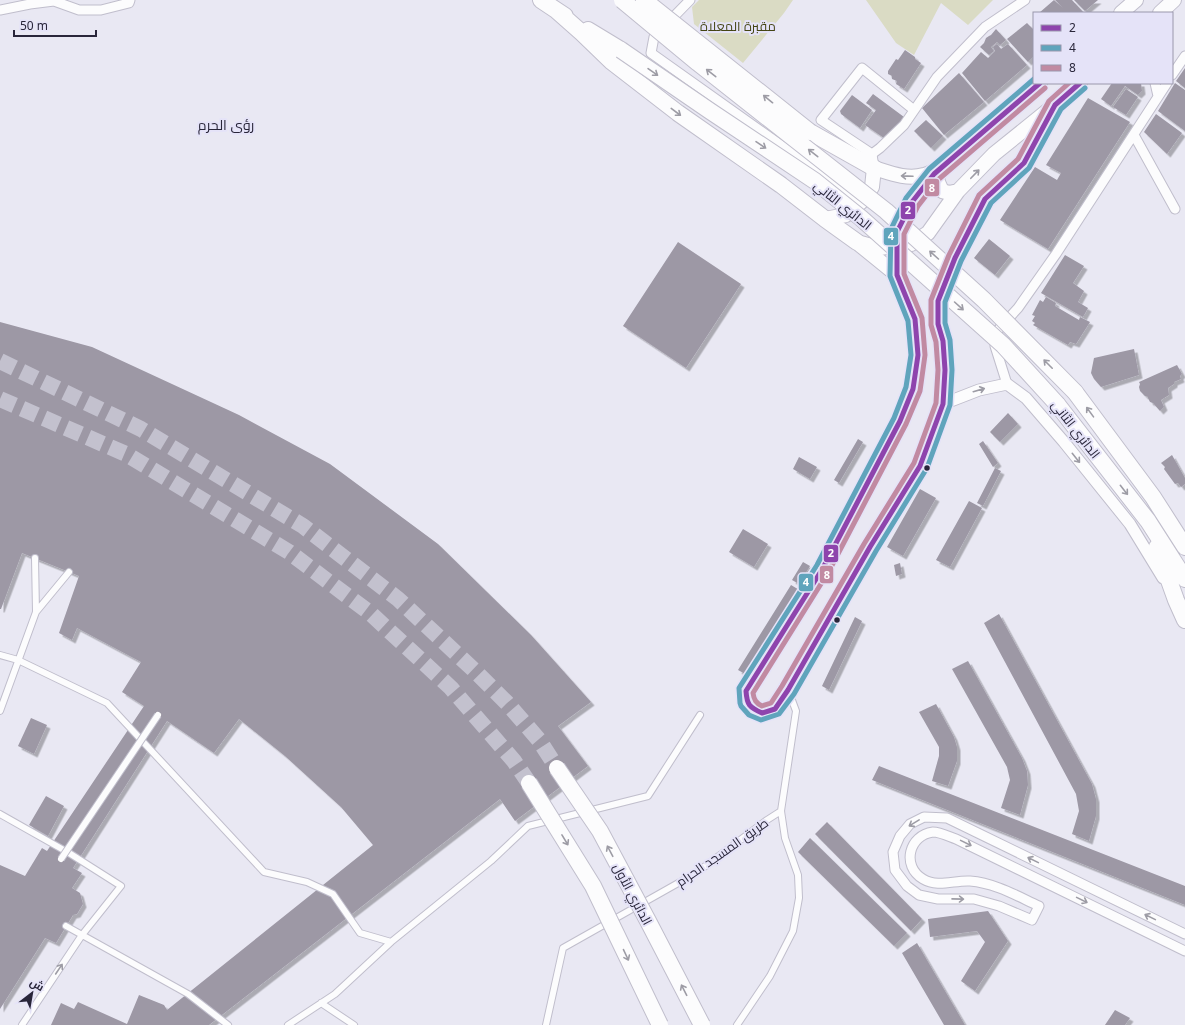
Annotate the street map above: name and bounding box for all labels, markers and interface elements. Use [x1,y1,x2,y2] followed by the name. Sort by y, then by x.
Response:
[14,12,96,38] scale bar
[1033,12,1173,84] legend
[20,17,48,34] text: 50 m
[700,17,776,35] park label: مقبرة المعلاة
[1069,19,1076,36] text: 2
[1069,39,1076,56] text: 4
[1069,59,1076,76] text: 8
[647,68,658,76] one-way arrow
[705,68,716,77] one-way arrow
[763,95,774,104] one-way arrow
[670,107,681,116] one-way arrow
[198,115,254,135] district label: رؤى الحرم
[755,141,766,149] one-way arrow
[808,149,819,158] one-way arrow
[970,169,980,179] one-way arrow
[901,172,914,180] one-way arrow
[809,176,876,235] street label: الدائري الثاني
[924,178,940,197] line badge: 8
[929,180,935,195] text: 8
[900,201,916,220] line badge: 2
[905,202,911,217] text: 2
[883,227,899,246] line badge: 4
[888,228,895,243] text: 4
[929,250,939,259] one-way arrow
[954,301,964,311] one-way arrow
[1043,359,1053,369] one-way arrow
[972,386,985,394] one-way arrow
[1046,396,1105,463] street label: الدائري الثاني
[1086,407,1095,418] one-way arrow
[1072,452,1081,463] one-way arrow
[922,463,932,473] unlabelled marker
[1119,484,1128,495] one-way arrow
[823,544,839,563] line badge: 2
[828,545,834,560] text: 2
[819,565,834,584] line badge: 8
[824,567,830,582] text: 8
[798,573,814,592] line badge: 4
[803,574,810,589] text: 4
[832,615,842,625] unlabelled marker
[672,813,772,891] street label: طريق المسجد الحرام
[908,819,920,827] one-way arrow
[562,834,570,846] one-way arrow
[959,840,971,847] one-way arrow
[606,845,613,857] one-way arrow
[1027,856,1039,863] one-way arrow
[607,860,657,929] street label: الدائري الأول
[951,895,964,903] one-way arrow
[1076,897,1088,904] one-way arrow
[1144,913,1156,920] one-way arrow
[623,948,630,960] one-way arrow
[55,964,63,975] one-way arrow
[12,973,52,1013] north arrow
[27,974,47,994] text: ش
[680,985,687,997] one-way arrow

